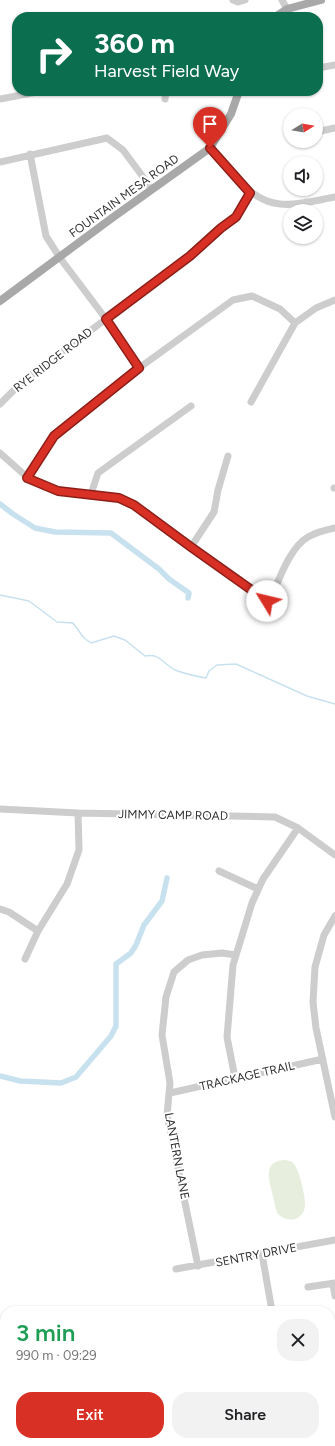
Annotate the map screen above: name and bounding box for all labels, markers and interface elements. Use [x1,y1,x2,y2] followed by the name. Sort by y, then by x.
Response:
[94,26,175,60] text: 360 m
[28,28,80,80] icon: right
[94,60,239,82] text: Harvest Field Way
[193,107,227,148] pin
[283,108,323,148] north arrow
[283,108,323,244] map controls
[199,113,221,135] icon: arrive
[67,152,181,240] street label: FOUNTAIN MESA ROAD
[283,156,323,196] button: sound
[283,204,323,244] button: layers
[11,325,95,395] street label: RYE RIDGE ROAD
[246,580,288,622] position arrow
[118,807,228,823] street label: JIMMY CAMP ROAD
[198,1058,296,1094] street label: TRACKAGE TRAIL
[162,1112,192,1200] street label: LANTERN LANE
[214,1240,298,1270] street label: SENTRY DRIVE
[16,1318,75,1347] text: 3 min
[277,1319,319,1361] button: close
[16,1348,97,1363] text: 990 m · 09:29
[16,1392,164,1438] button: Exit
[172,1392,319,1438] button: Share

